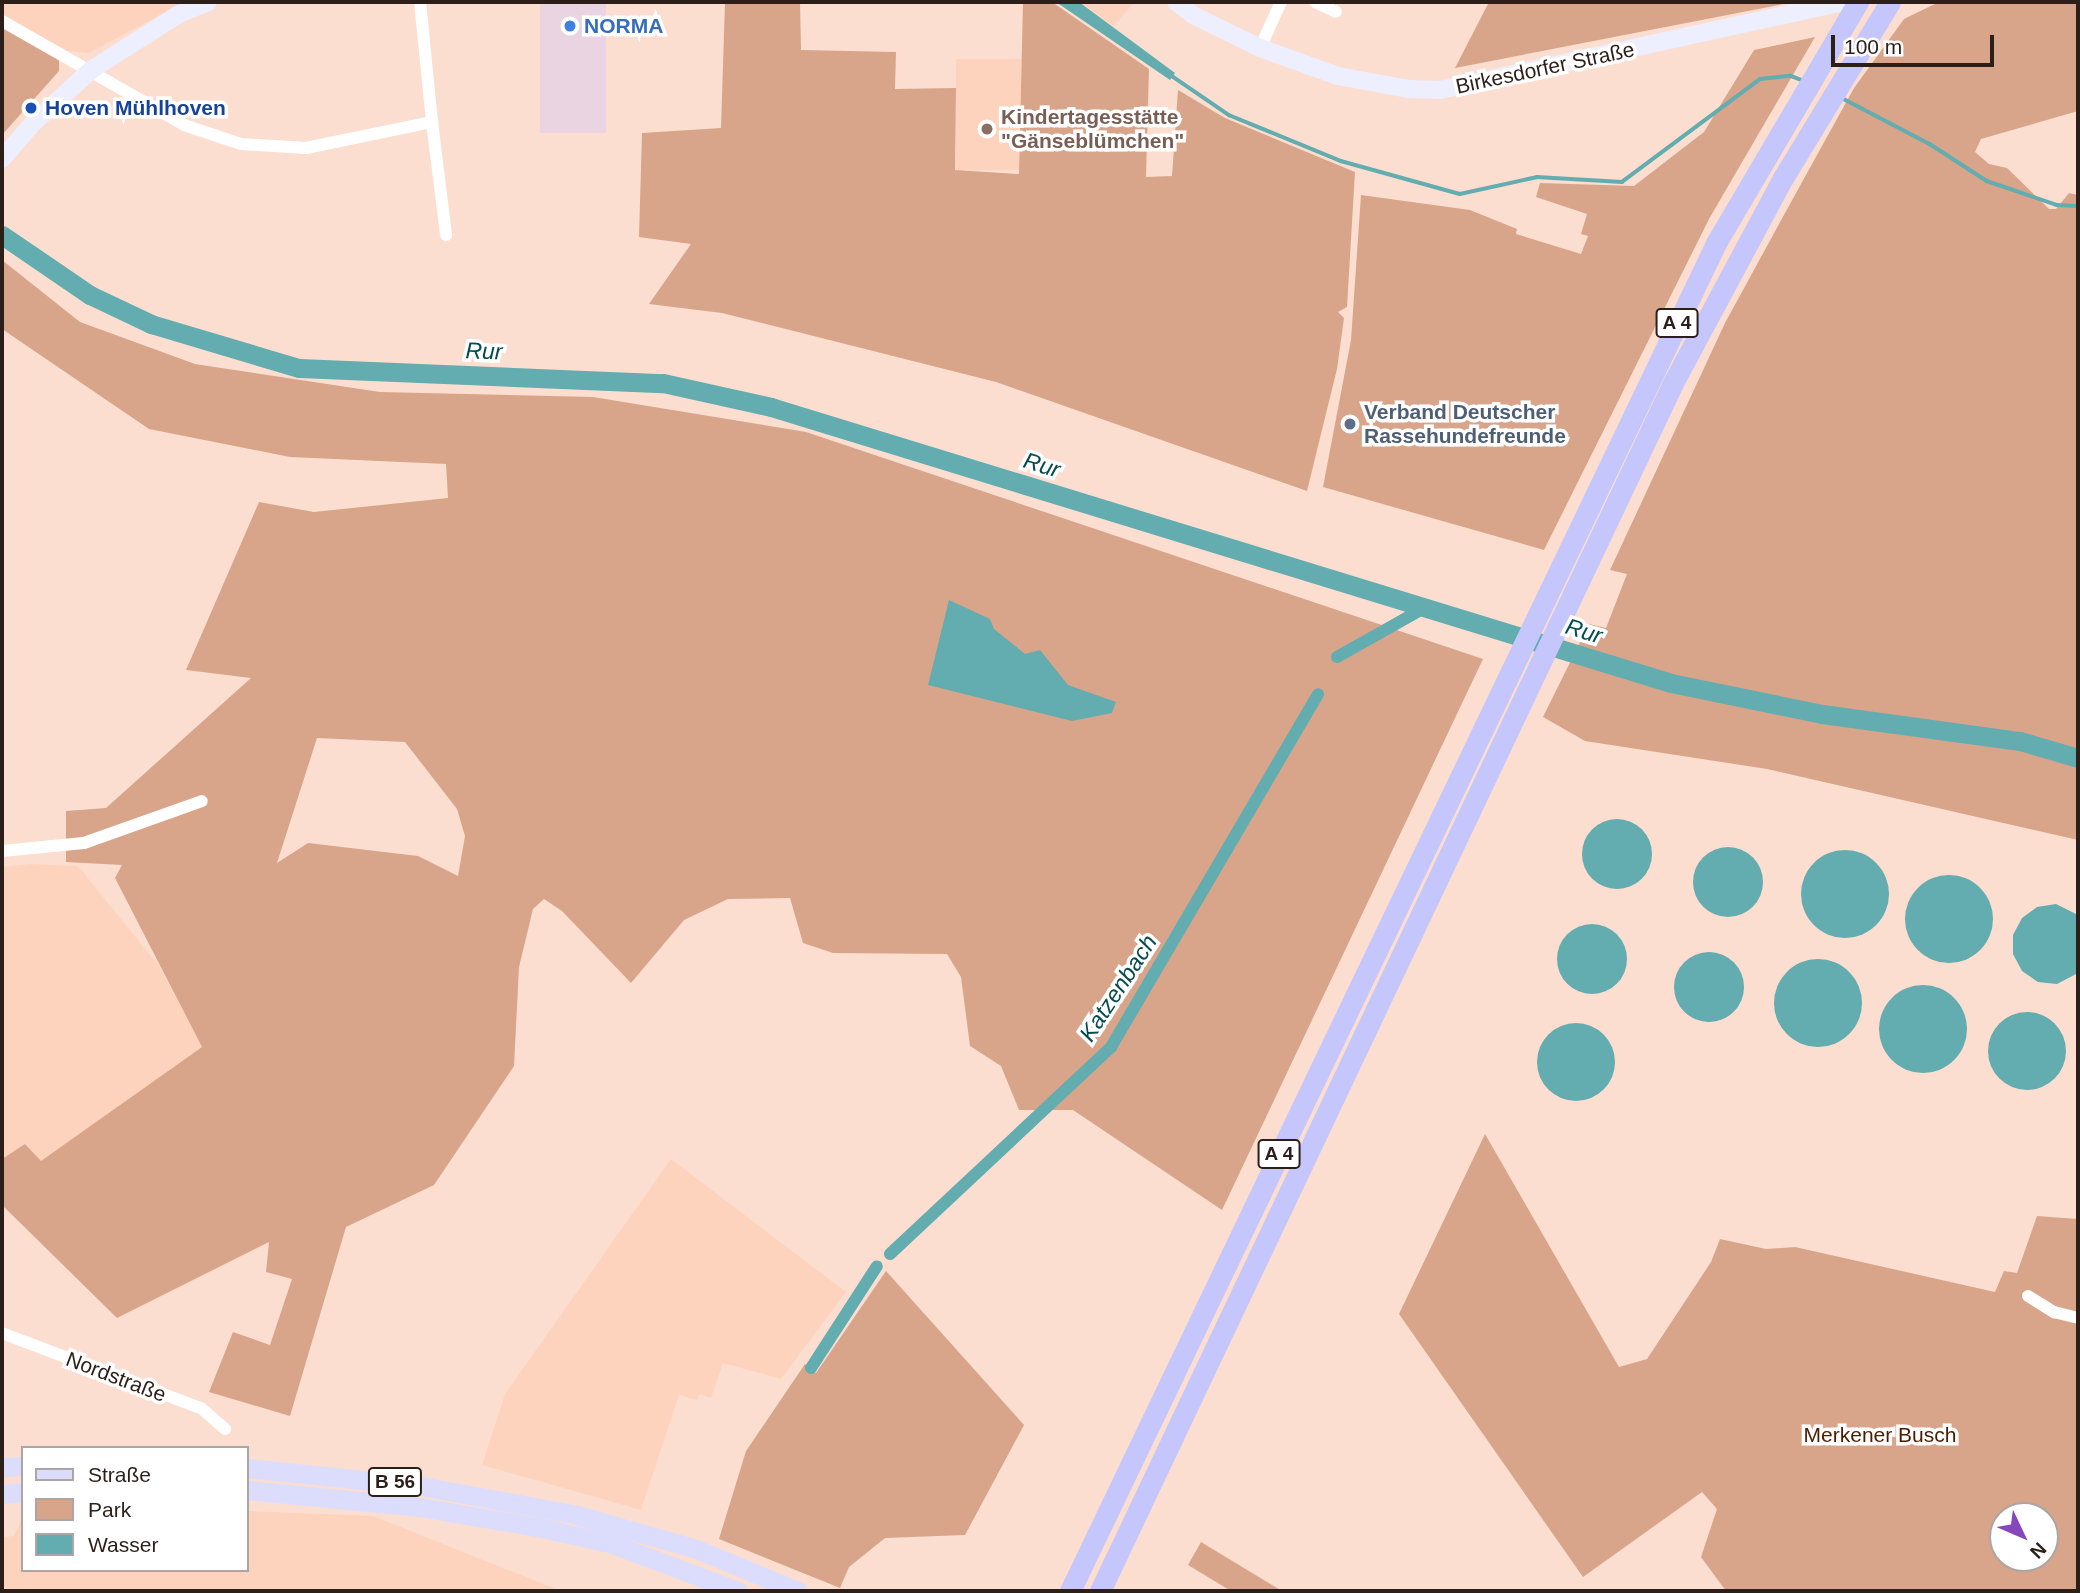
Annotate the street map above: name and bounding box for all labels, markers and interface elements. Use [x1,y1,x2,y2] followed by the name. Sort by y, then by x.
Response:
[584,13,663,39] place label: NORMA
[562,18,578,34] marker: NORMA
[1835,21,1998,65] scale bar
[1844,35,1902,58] text: 100 m
[1453,37,1637,99] street label: Birkesdorfer Straße
[45,95,226,121] place label: Hoven Mühlhoven
[23,100,39,116] marker: Hoven Mühlhoven
[1001,104,1184,154] place label: Kindertagesstätte "Gänseblümchen"
[979,121,995,137] marker: Kindertagesstätte "Gänseblümchen"
[1654,308,1700,338] road number: A 4
[465,337,503,365] water label: Rur
[1364,399,1566,449] place label: Verband Deutscher Rassehundefreunde
[1342,416,1358,432] marker: Verband Deutscher Rassehundefreunde
[1020,446,1064,484] water label: Rur
[1562,612,1606,650] water label: Rur
[1073,930,1163,1046] water label: Katzenbach
[1256,1138,1302,1170] road number: A 4
[62,1346,170,1408] street label: Nordstraße
[1804,1422,1956,1448] park label: Merkener Busch
[21,1446,248,1572] legend
[88,1463,151,1486] text: Straße
[367,1466,423,1498] road number: B 56
[88,1498,131,1521] text: Park
[1989,1502,2059,1572] north arrow
[88,1533,158,1556] text: Wasser
[2026,1538,2050,1563] text: N

